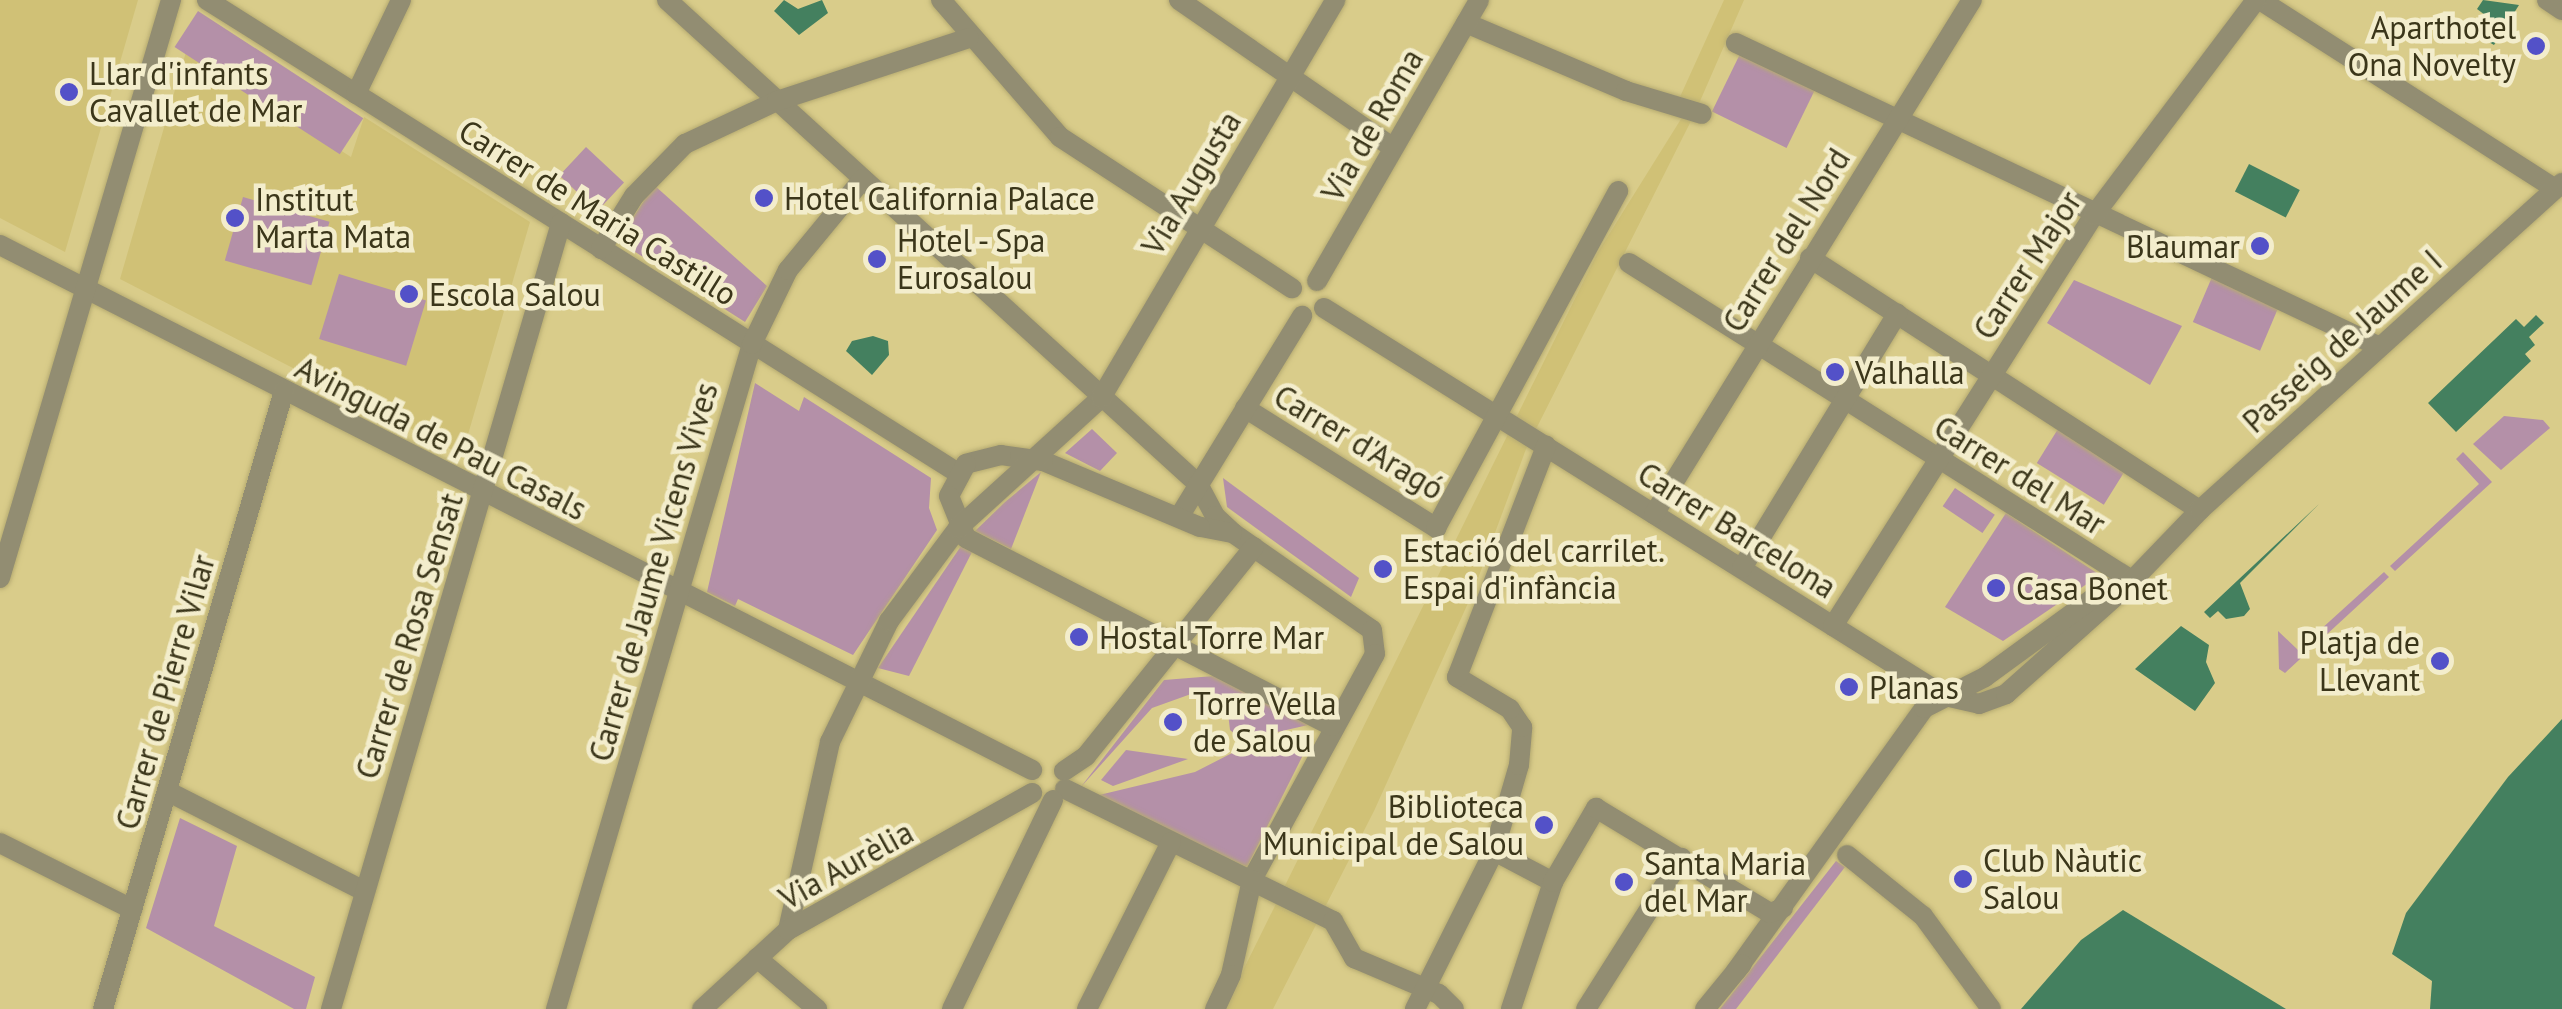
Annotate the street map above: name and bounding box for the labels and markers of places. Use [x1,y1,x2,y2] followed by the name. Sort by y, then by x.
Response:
[2347,9,2516,84] place label: Aparthotel Ona Novelty
[2525,35,2547,57] marker: Aparthotel Ona Novelty
[89,55,302,130] place label: Llar d'infants Cavallet de Mar
[58,81,80,103] marker: Llar d'infants Cavallet de Mar
[784,179,1095,217] place label: Hotel California Palace
[255,181,411,256] place label: Institut Marta Mata
[753,187,775,209] marker: Hotel California Palace
[224,207,246,229] marker: Institut Marta Mata
[897,222,1051,297] place label: Hotel - Spa Eurosalou
[2126,227,2240,265] place label: Blaumar
[2249,235,2271,257] marker: Blaumar
[866,248,888,270] marker: Hotel - Spa Eurosalou
[429,275,601,313] place label: Escola Salou
[398,283,420,305] marker: Escola Salou
[1855,353,1965,391] place label: Valhalla
[1824,361,1846,383] marker: Valhalla
[1403,532,1665,607] place label: Estació del carrilet. Espai d'infància
[1372,558,1394,580] marker: Estació del carrilet. Espai d'infància
[2016,569,2168,607] place label: Casa Bonet
[1985,577,2007,599] marker: Casa Bonet
[1099,618,1325,656] place label: Hostal Torre Mar
[2300,624,2420,699] place label: Platja de Llevant
[1068,626,1090,648] marker: Hostal Torre Mar
[2429,650,2451,672] marker: Platja de Llevant
[1869,668,1959,706] place label: Planas
[1838,676,1860,698] marker: Planas
[1193,685,1338,760] place label: Torre Vella de Salou
[1162,711,1184,733] marker: Torre Vella de Salou
[1263,788,1524,863] place label: Biblioteca Municipal de Salou
[1533,814,1555,836] marker: Biblioteca Municipal de Salou
[1983,842,2142,917] place label: Club Nàutic Salou
[1644,845,1806,920] place label: Santa Maria del Mar
[1952,868,1974,890] marker: Club Nàutic Salou
[1613,871,1635,893] marker: Santa Maria del Mar

